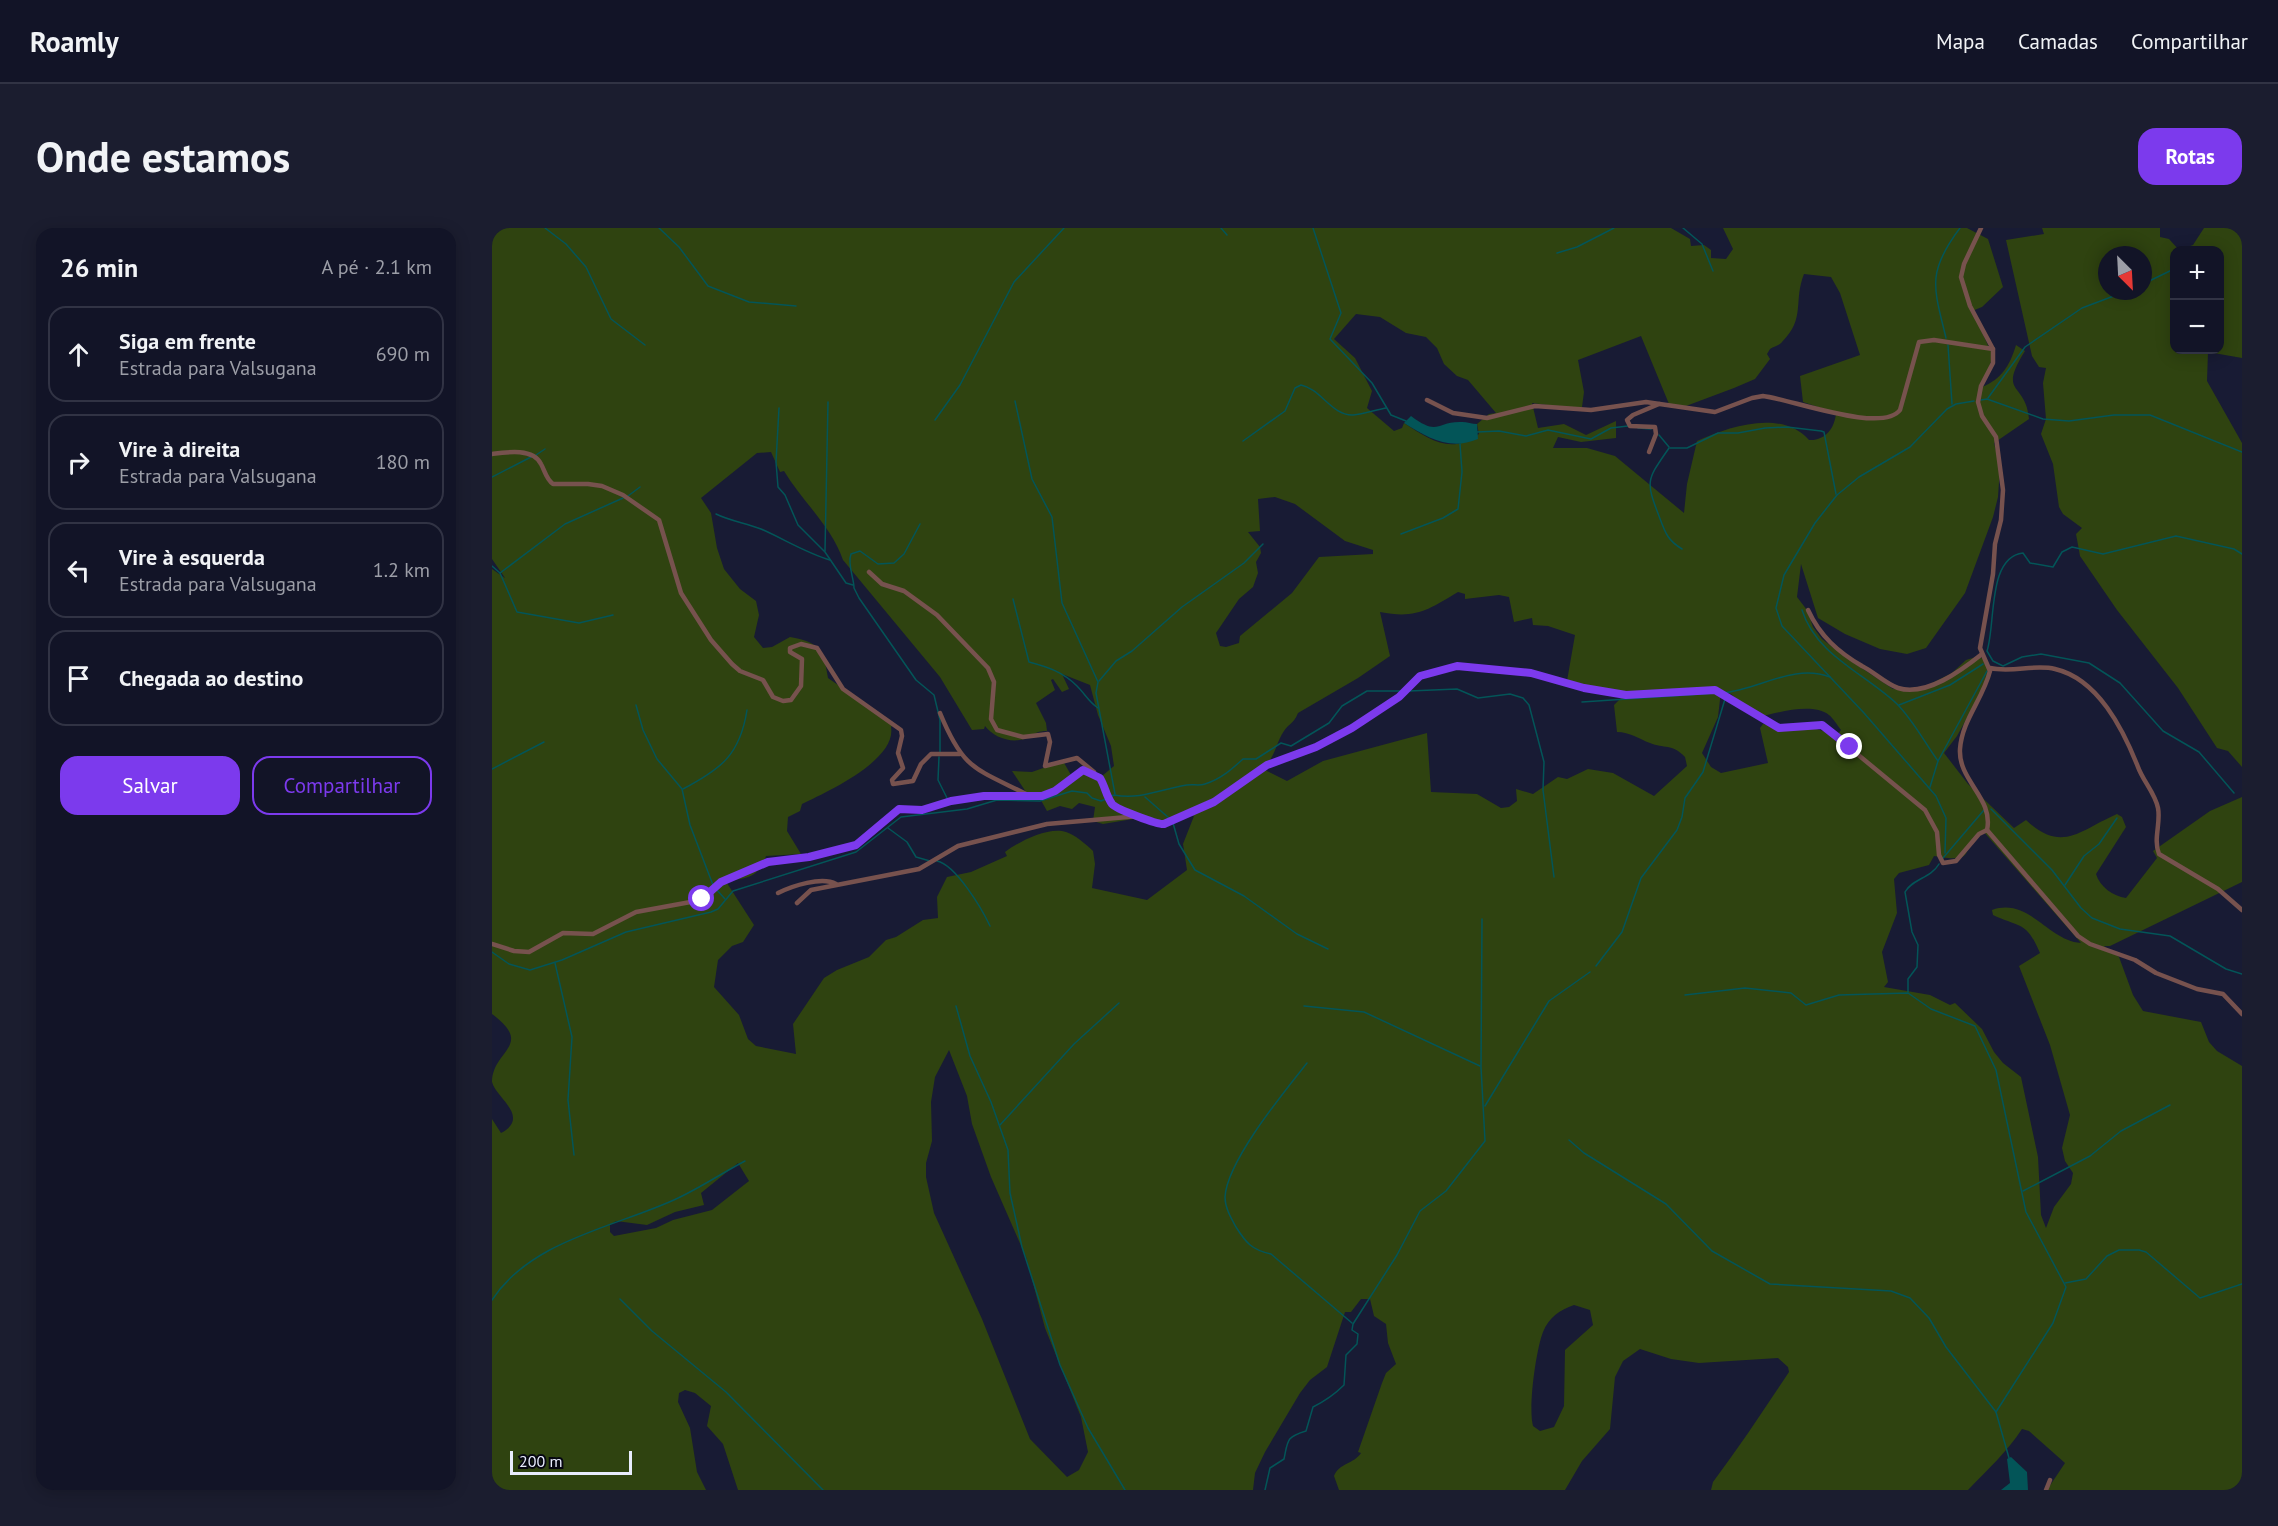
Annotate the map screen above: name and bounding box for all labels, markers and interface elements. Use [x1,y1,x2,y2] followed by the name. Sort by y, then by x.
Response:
[30,23,119,60] text: Roamly
[1936,28,1985,55] text: Mapa
[2018,28,2098,55] text: Camadas
[2131,28,2248,55] text: Compartilhar
[2138,128,2242,185] button: Rotas
[36,129,290,184] text: Onde estamos
[2098,246,2152,300] north arrow
[2170,246,2224,354] map controls
[2170,246,2224,300] button: +
[60,251,138,284] text: 26 min
[322,254,432,280] text: A pé · 2.1 km
[2170,300,2224,354] button: −
[119,327,256,355] text: Siga em frente
[62,338,95,371] icon: ahead
[376,341,430,367] text: 690 m
[119,355,317,381] text: Estrada para Valsugana
[119,435,240,463] text: Vire à direita
[62,446,95,479] icon: right
[376,449,430,475] text: 180 m
[119,463,317,489] text: Estrada para Valsugana
[119,543,265,571] text: Vire à esquerda
[62,554,95,587] icon: left
[373,557,430,583] text: 1.2 km
[119,571,317,597] text: Estrada para Valsugana
[62,662,95,695] icon: arrive
[119,664,303,692] text: Chegada ao destino
[1836,733,1862,759] route end
[60,756,240,815] button: Salvar
[252,756,432,815] button: Compartilhar
[688,885,714,911] route start
[510,1448,632,1476] scale bar
[519,1451,562,1471] text: 200 m

